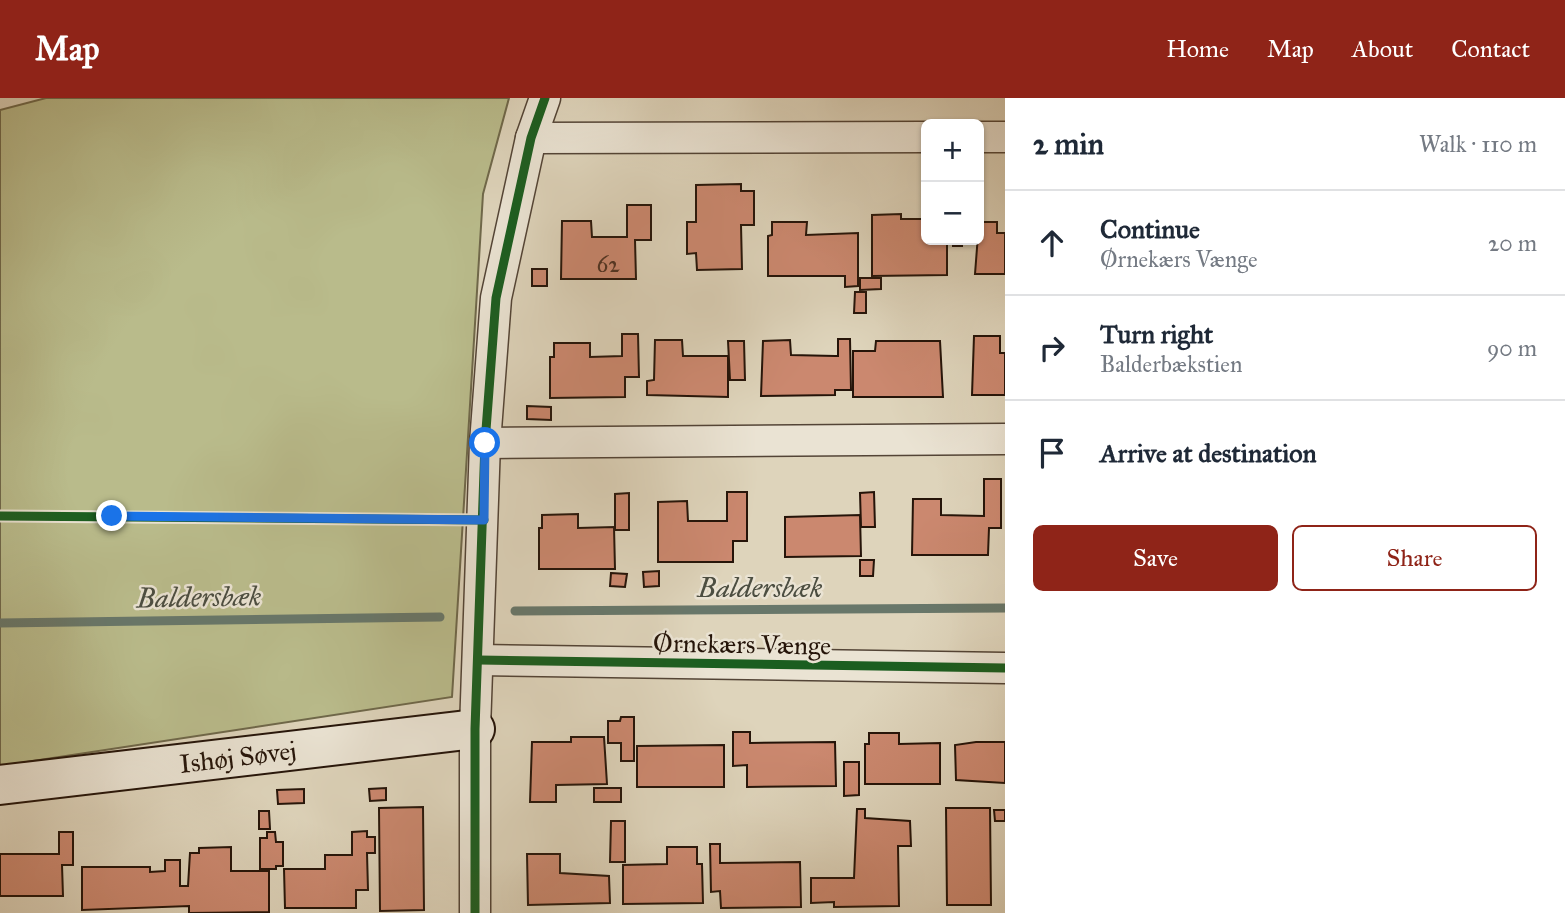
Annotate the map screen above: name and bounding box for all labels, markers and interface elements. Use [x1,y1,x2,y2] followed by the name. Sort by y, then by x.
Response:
[35,29,99,69] text: Map
[1166,34,1229,64] text: Home
[1267,34,1314,64] text: Map
[1352,34,1413,64] text: About
[1451,34,1530,64] text: Contact
[921,119,984,245] map controls
[921,119,984,182] button: +
[1033,126,1104,162] text: 2 min
[1419,130,1537,158] text: Walk · 110 m
[921,182,984,245] button: −
[1100,213,1200,245] text: Continue
[1033,224,1071,262] icon: ahead
[1488,229,1537,257] text: 20 m
[1100,245,1258,273] text: Ørnekærs Vænge
[596,250,620,278] house number: 62
[1100,318,1213,350] text: Turn right
[1033,329,1071,367] icon: right
[1487,334,1537,362] text: 90 m
[1100,350,1242,378] text: Balderbækstien
[469,427,500,458] route start
[1033,434,1071,472] icon: arrive
[1100,437,1317,469] text: Arrive at destination
[96,500,127,531] route end
[1033,525,1278,591] button: Save
[1292,525,1537,591] button: Share
[696,570,823,605] water label: Baldersbæk
[134,578,262,616] water label: Baldersbæk
[653,626,831,662] street label: Ørnekærs Vænge
[178,734,298,780] street label: Ishøj Søvej

